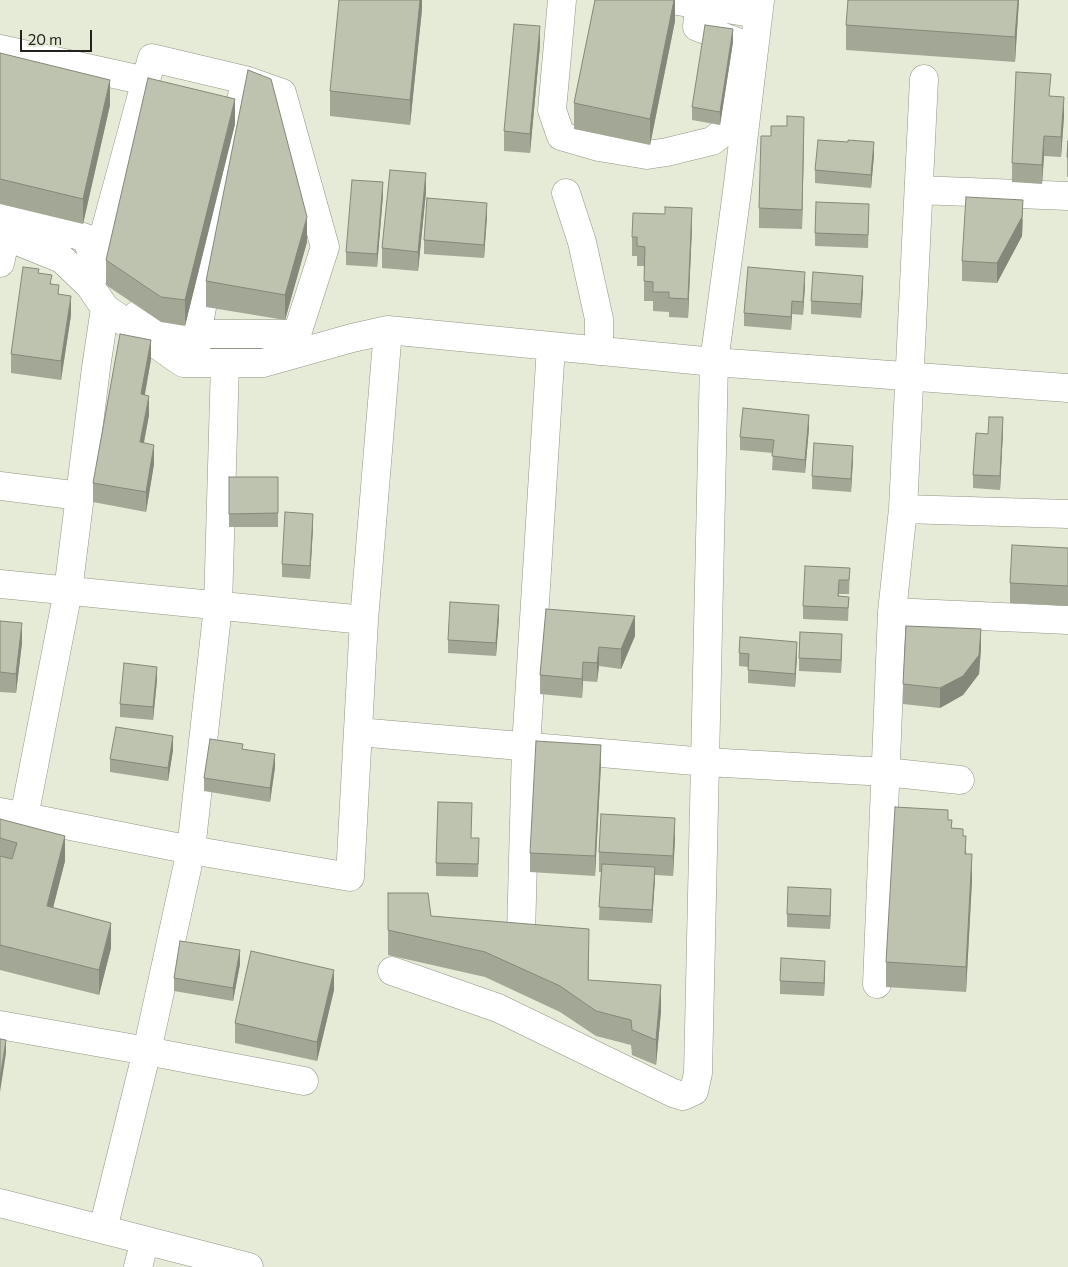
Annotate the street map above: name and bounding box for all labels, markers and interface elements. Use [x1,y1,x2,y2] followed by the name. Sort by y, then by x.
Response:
[22,20,95,52] scale bar
[28,30,62,48] text: 20 m

